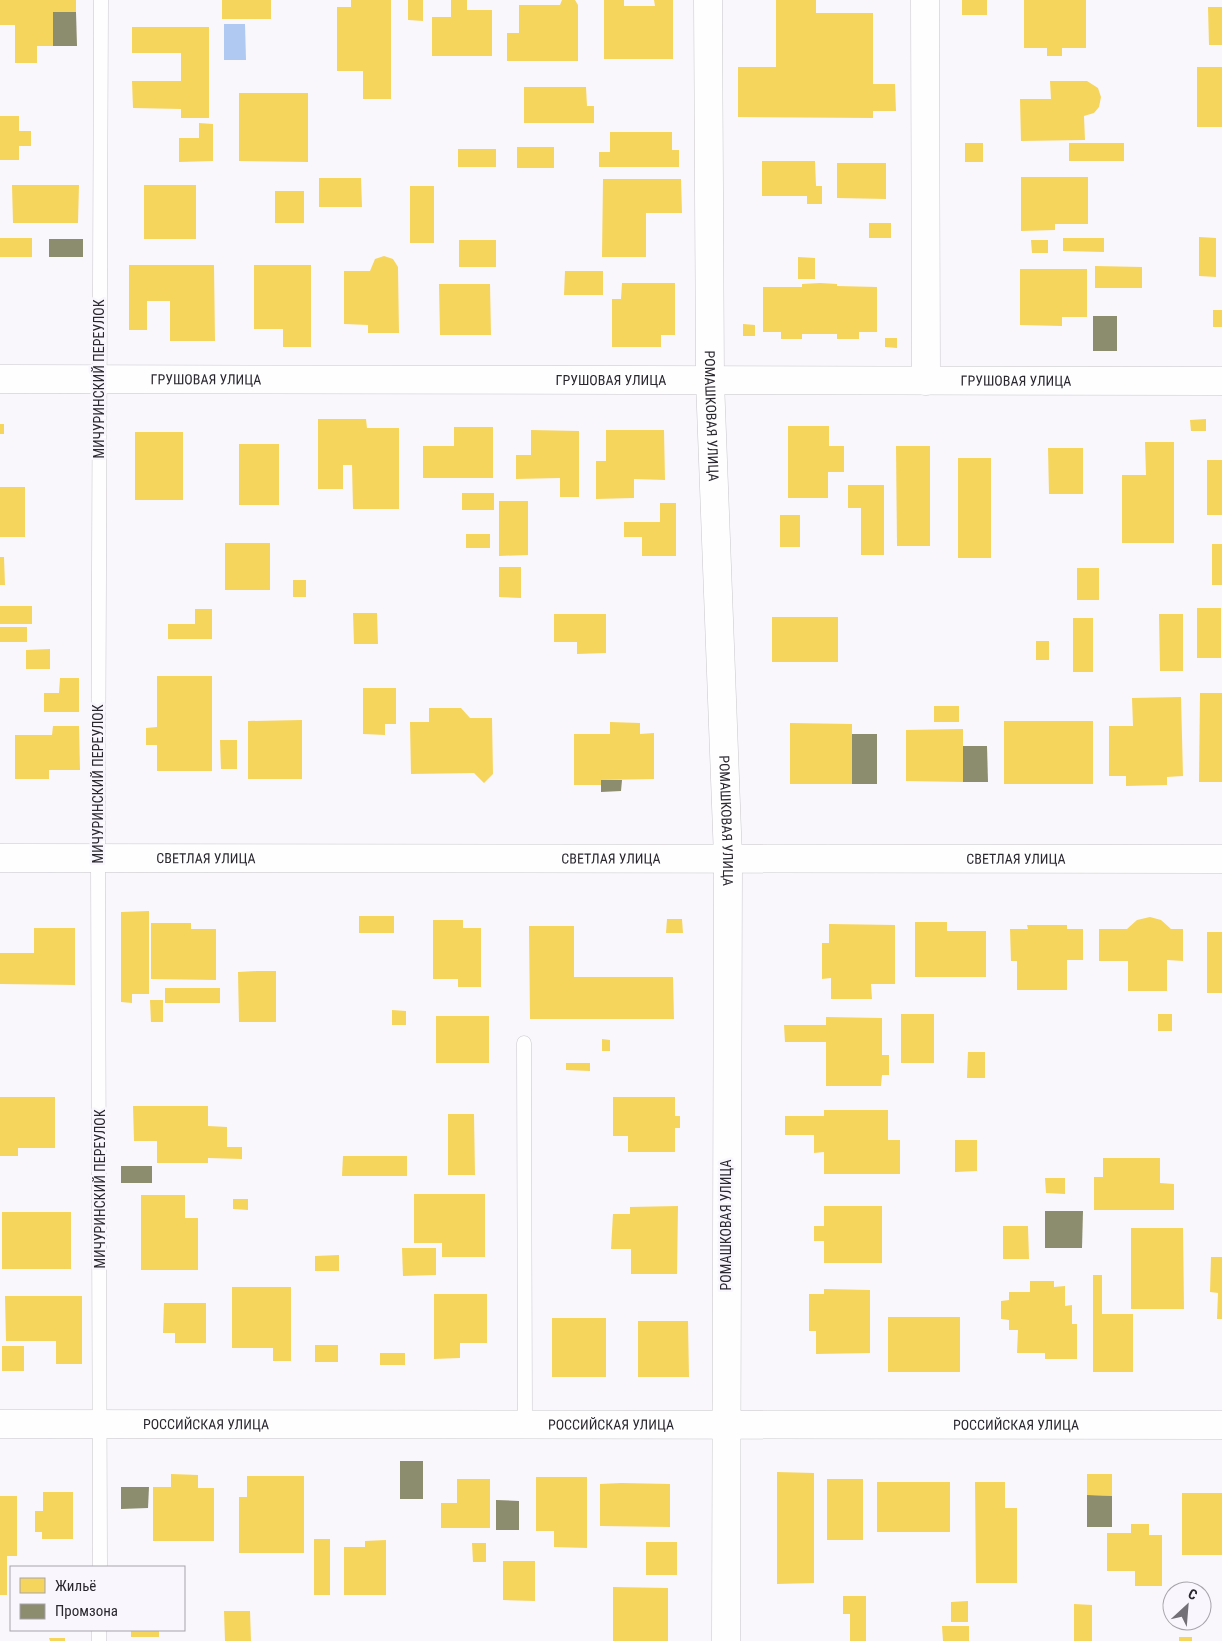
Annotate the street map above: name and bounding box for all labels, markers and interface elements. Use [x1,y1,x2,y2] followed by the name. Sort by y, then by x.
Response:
[91,299,107,459] street label: МИЧУРИНСКИЙ ПЕРЕУЛОК
[702,350,722,482] street label: РОМАШКОВАЯ УЛИЦА
[151,371,261,387] street label: ГРУШОВАЯ УЛИЦА
[556,372,666,388] street label: ГРУШОВАЯ УЛИЦА
[961,373,1071,389] street label: ГРУШОВАЯ УЛИЦА
[90,704,106,864] street label: МИЧУРИНСКИЙ ПЕРЕУЛОК
[716,755,736,886] street label: РОМАШКОВАЯ УЛИЦА
[156,850,256,866] street label: СВЕТЛАЯ УЛИЦА
[561,850,661,867] street label: СВЕТЛАЯ УЛИЦА
[966,851,1066,867] street label: СВЕТЛАЯ УЛИЦА
[92,1109,108,1269] street label: МИЧУРИНСКИЙ ПЕРЕУЛОК
[718,1160,734,1290] street label: РОМАШКОВАЯ УЛИЦА
[143,1416,269,1432] street label: РОССИЙСКАЯ УЛИЦА
[548,1416,674,1433] street label: РОССИЙСКАЯ УЛИЦА
[953,1417,1079,1433] street label: РОССИЙСКАЯ УЛИЦА
[10,1566,185,1631] legend
[55,1577,96,1595] text: Жильё
[1162,1581,1212,1631] north arrow
[1186,1585,1200,1603] text: С
[55,1602,118,1620] text: Промзона

